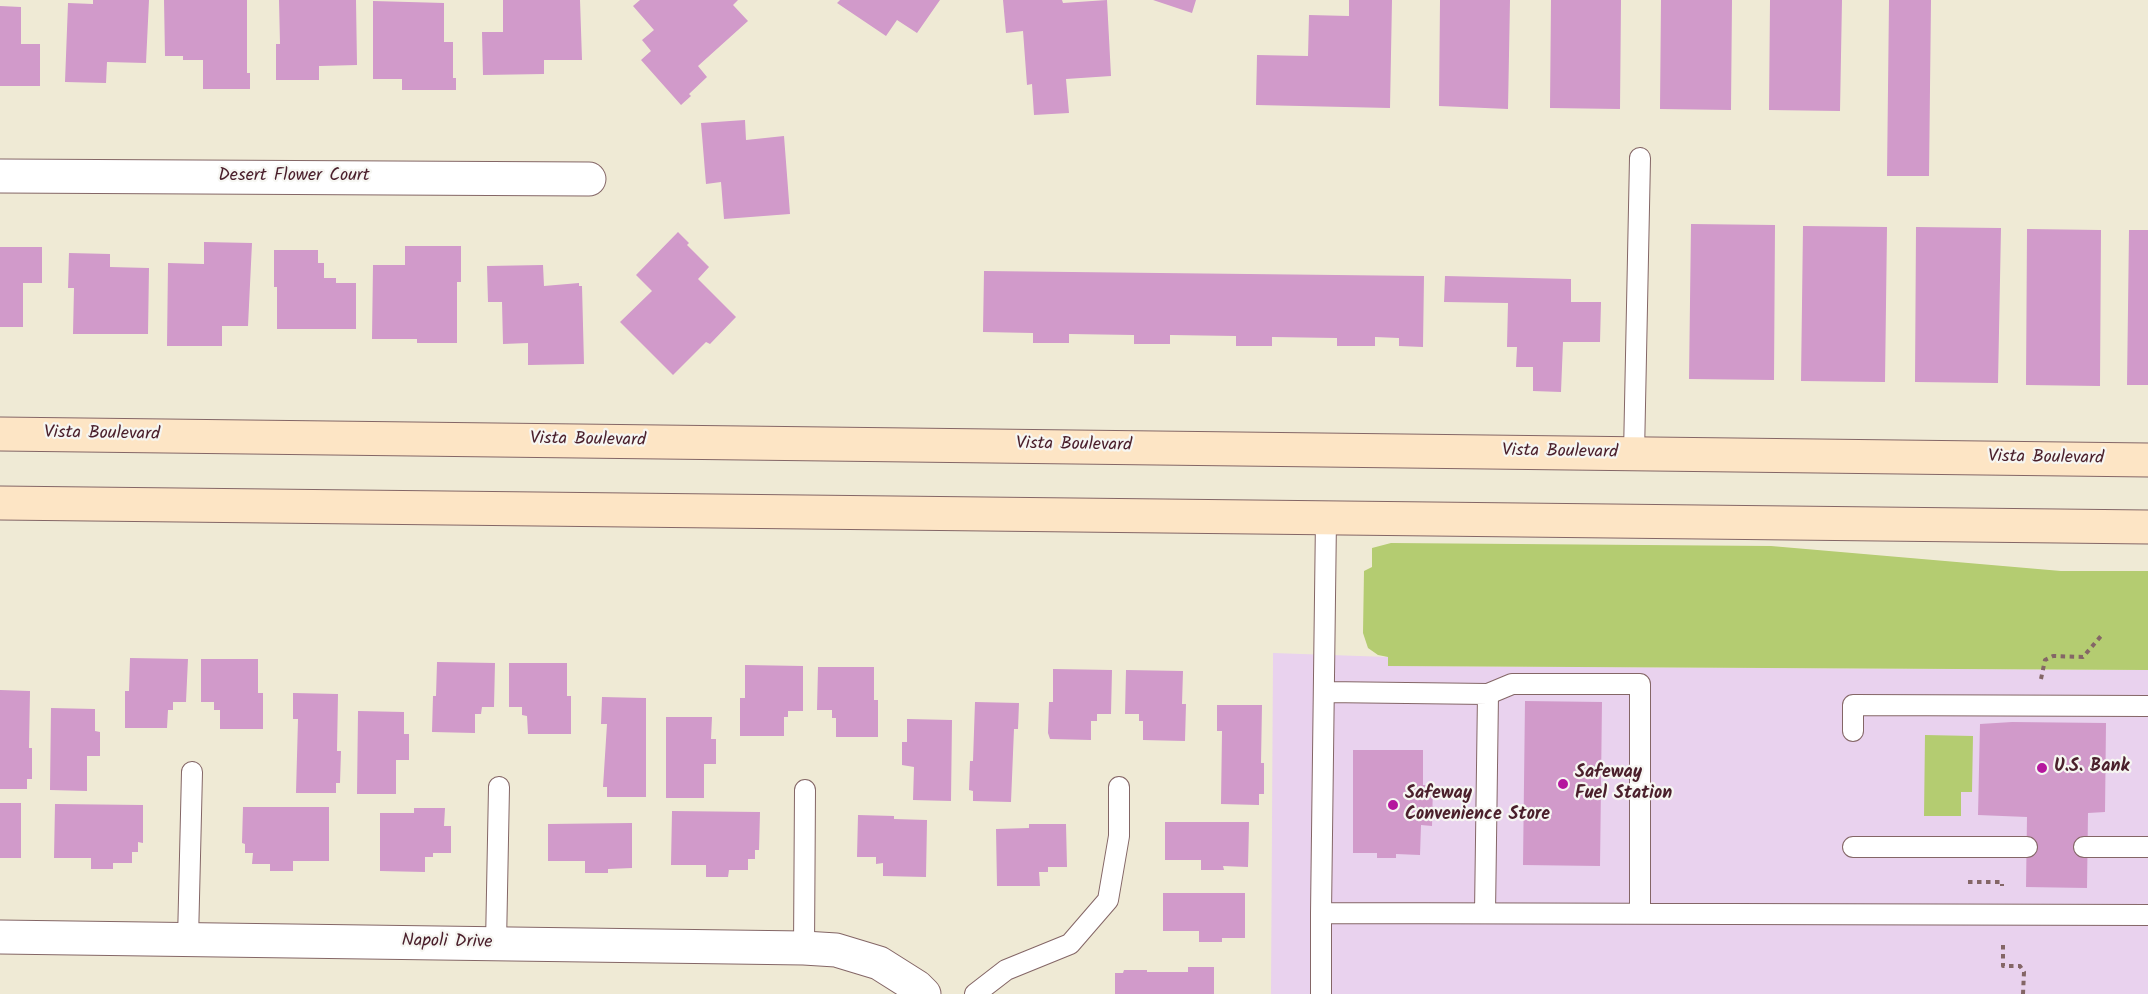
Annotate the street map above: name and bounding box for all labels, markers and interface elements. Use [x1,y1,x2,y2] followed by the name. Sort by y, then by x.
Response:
[218,166,370,188] street label: Desert Flower Court
[44,423,160,447] street label: Vista Boulevard
[530,429,646,453] street label: Vista Boulevard
[1016,434,1132,458] street label: Vista Boulevard
[1502,441,1618,465] street label: Vista Boulevard
[1988,447,2104,471] street label: Vista Boulevard
[2054,757,2129,779] place label: U.S. Bank
[2035,761,2049,775] marker: U.S. Bank
[1575,763,1672,806] place label: Safeway Fuel Station
[1556,777,1570,791] marker: Safeway Fuel Station
[1405,784,1550,826] place label: Safeway Convenience Store
[1386,798,1400,812] marker: Safeway Convenience Store
[401,931,493,955] street label: Napoli Drive

